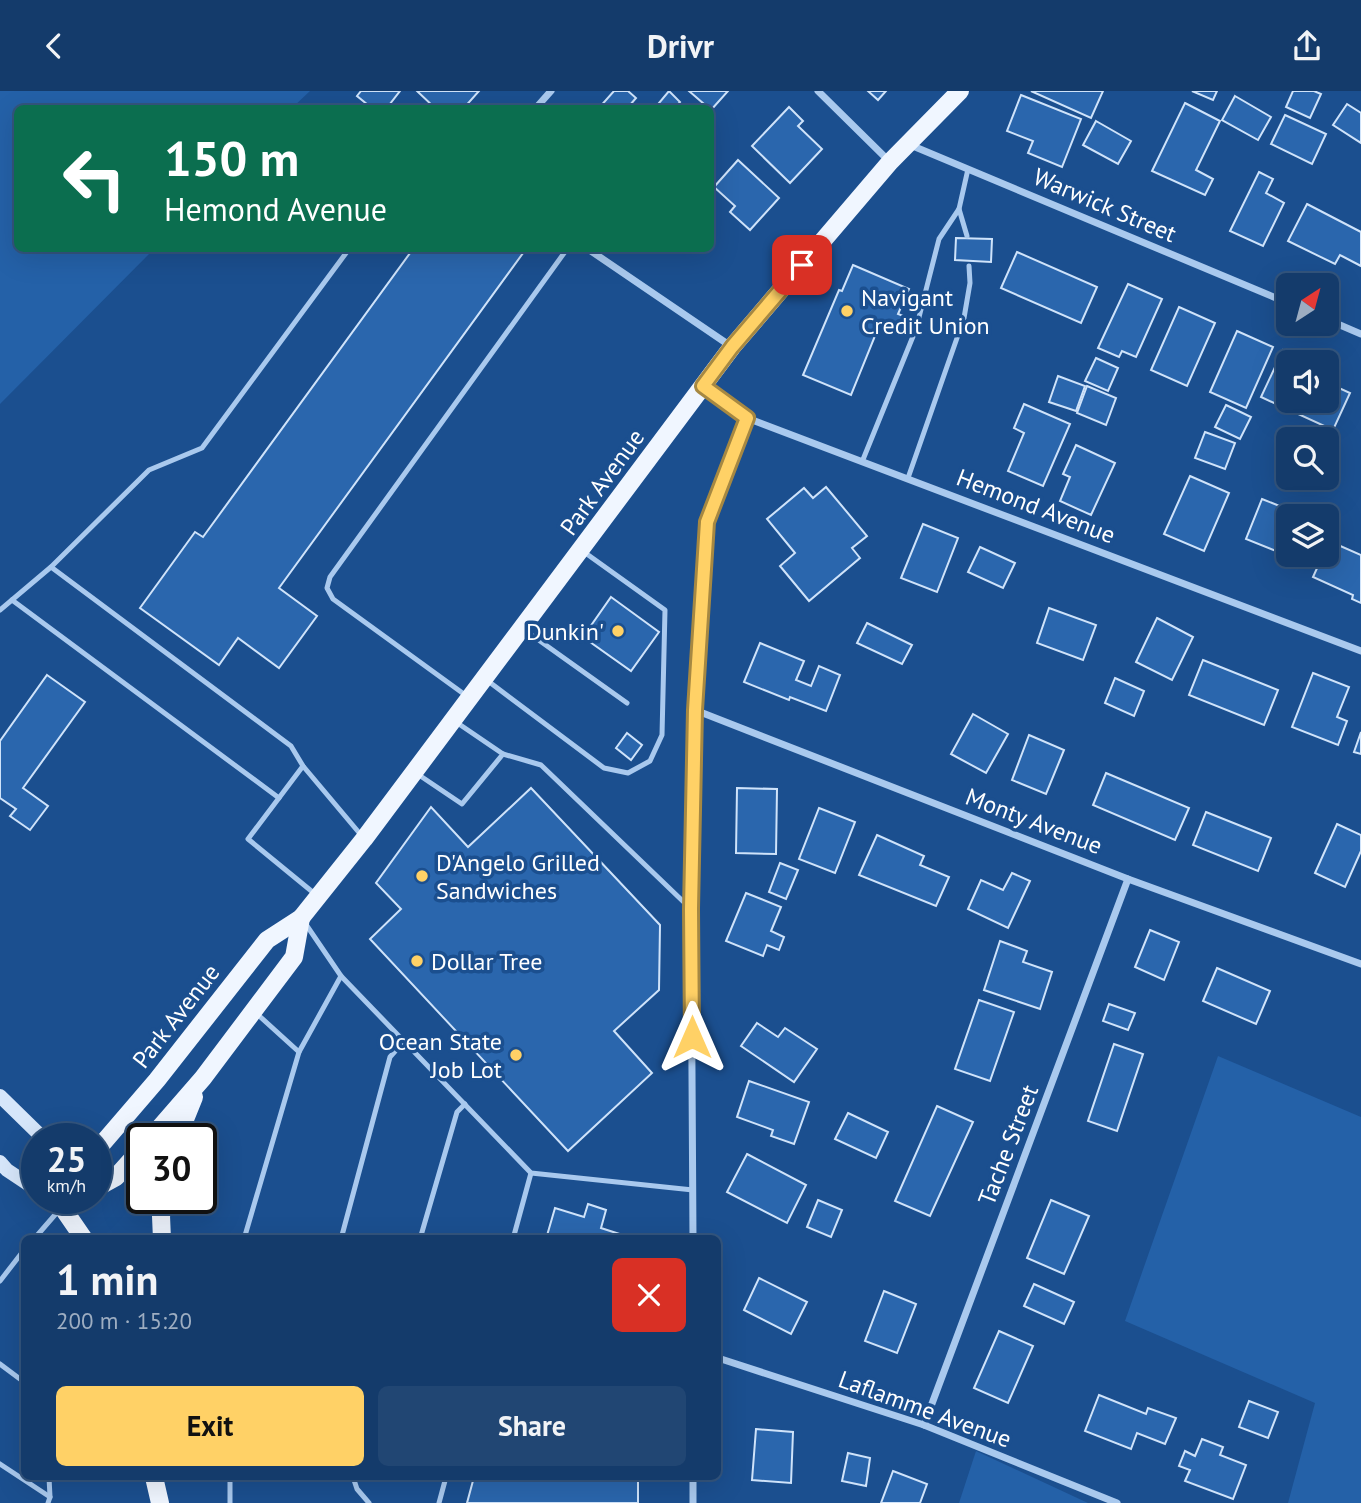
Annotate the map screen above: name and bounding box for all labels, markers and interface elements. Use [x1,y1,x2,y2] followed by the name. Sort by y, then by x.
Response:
[647,25,714,67] text: Drivr
[35,27,73,65] icon: back
[1288,27,1326,65] icon: share
[164,126,299,190] text: 150 m
[49,133,140,224] icon: left
[1029,161,1181,249] street label: Warwick Street
[164,188,387,230] text: Hemond Avenue
[772,235,832,295] pin
[783,246,821,284] icon: arrive
[1276,273,1339,336] north arrow
[1276,273,1339,567] map controls
[861,282,990,341] place label: Navigant Credit Union
[839,303,855,319] marker: Navigant Credit Union
[1276,350,1339,413] button: sound
[553,423,651,541] street label: Park Avenue
[1276,427,1339,490] button: search
[952,462,1120,550] street label: Hemond Avenue
[1276,504,1339,567] button: layers
[526,616,604,647] place label: Dunkin'
[610,623,626,639] marker: Dunkin'
[961,781,1107,861] street label: Monty Avenue
[436,847,600,906] place label: D'Angelo Grilled Sandwiches
[414,868,430,884] marker: D'Angelo Grilled Sandwiches
[431,946,542,977] place label: Dollar Tree
[409,953,425,969] marker: Dollar Tree
[126,958,226,1074] street label: Park Avenue
[655,1000,729,1074] position arrow
[379,1026,502,1085] place label: Ocean State Job Lot
[508,1047,524,1063] marker: Ocean State Job Lot
[971,1080,1045,1210] street label: Tache Street
[126,1123,217,1214] speed limit sign: 30
[47,1136,86,1182] text: 25
[47,1174,86,1197] text: km/h
[56,1252,158,1307] text: 1 min
[612,1258,686,1332] button: close
[56,1306,192,1335] text: 200 m · 15:20
[834,1363,1016,1455] street label: Laflamme Avenue
[56,1386,364,1466] button: Exit
[378,1386,686,1466] button: Share

